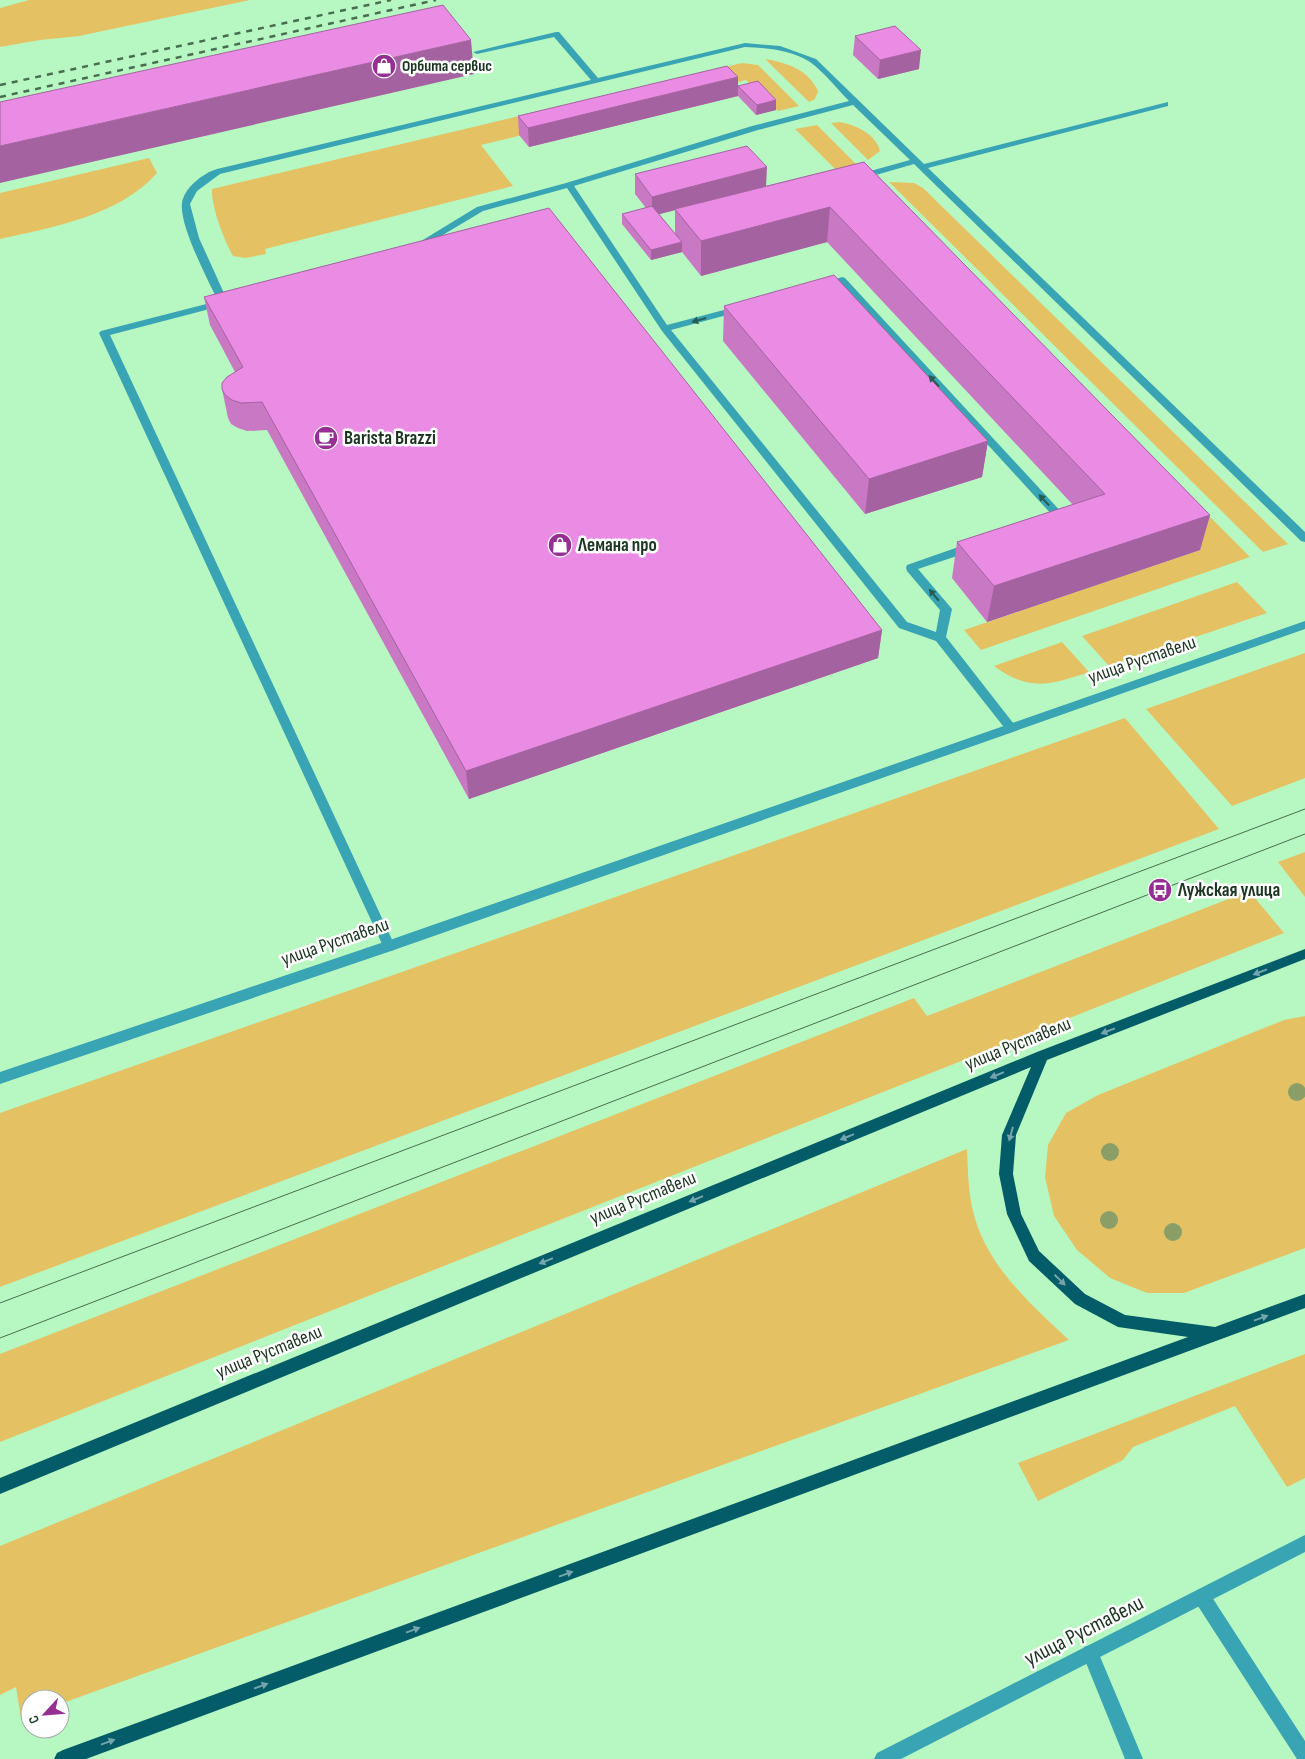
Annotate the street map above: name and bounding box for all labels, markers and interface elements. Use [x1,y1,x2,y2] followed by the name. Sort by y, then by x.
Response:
[371,53,397,79] shop icon: Орбита сервис
[402,57,492,76] place label: Орбита сервис
[692,316,707,324] one-way arrow
[929,374,940,387] one-way arrow
[313,425,339,451] cafe icon: Barista Brazzi
[344,427,436,450] place label: Barista Brazzi
[1039,494,1050,507] one-way arrow
[547,532,573,558] shop icon: Лемана про
[577,534,657,557] place label: Лемана про
[928,588,939,601] one-way arrow
[1085,631,1199,689] street label: улица Руставели
[1147,877,1173,903] bus stop icon: Лужская улица
[1177,879,1280,902] place label: Лужская улица
[278,913,392,971] street label: улица Руставели
[1252,968,1267,976] one-way arrow
[962,1012,1074,1076] street label: улица Руставели
[1101,1027,1115,1035] one-way arrow
[989,1071,1004,1079] one-way arrow
[1007,1126,1015,1142] one-way arrow
[839,1134,854,1141] one-way arrow
[587,1166,699,1230] street label: улица Руставели
[688,1195,703,1203] one-way arrow
[539,1257,553,1265] one-way arrow
[1053,1274,1065,1286] one-way arrow
[1253,1314,1268,1321] one-way arrow
[213,1320,325,1384] street label: улица Руставели
[559,1570,574,1578] one-way arrow
[1020,1589,1148,1673] street label: улица Руставели
[406,1626,421,1634] one-way arrow
[254,1682,269,1690] one-way arrow
[20,1689,70,1739] north arrow
[25,1713,43,1726] text: С
[101,1738,116,1745] one-way arrow

